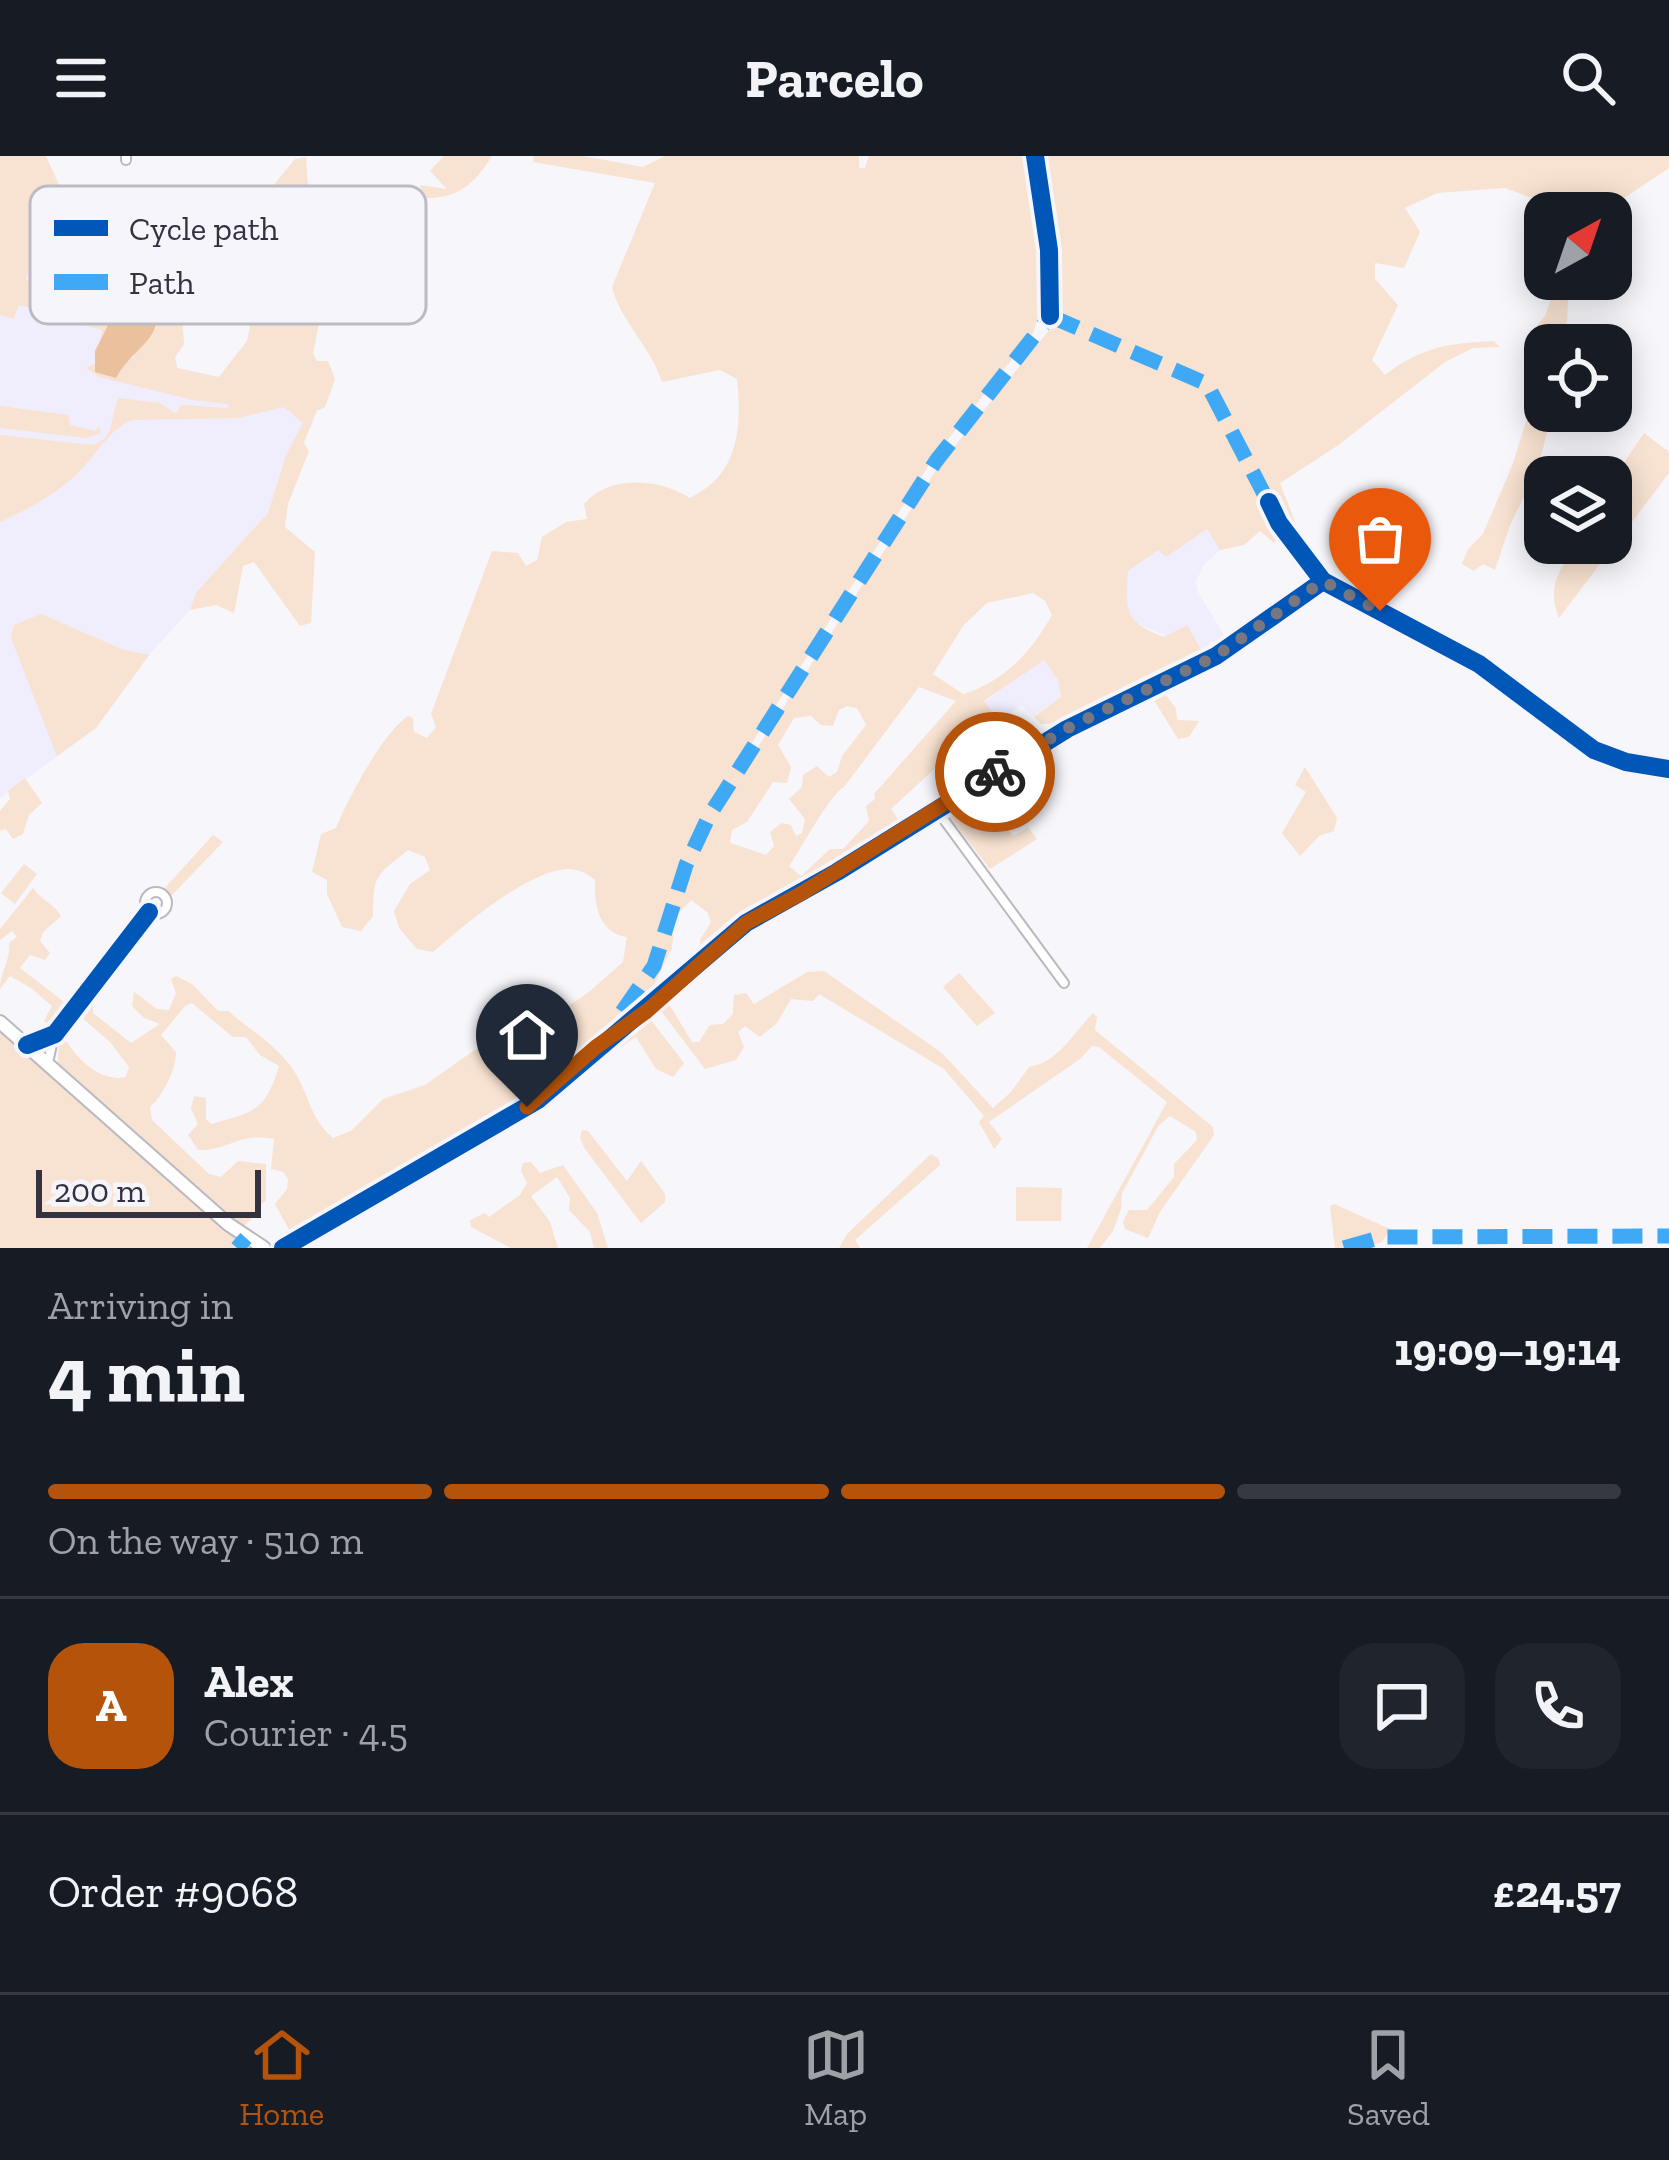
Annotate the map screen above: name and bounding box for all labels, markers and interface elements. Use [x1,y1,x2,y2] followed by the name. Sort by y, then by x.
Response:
[48,45,114,111] icon: menu
[1555,45,1621,111] icon: search
[745,46,924,111] text: Parcelo
[30,186,426,324] legend
[1524,192,1632,300] north arrow
[1524,192,1632,564] map controls
[129,209,279,248] text: Cycle path
[129,263,195,302] text: Path
[1524,324,1632,432] button: locate
[1524,456,1632,564] button: layers
[1329,488,1431,611] pin
[1347,506,1413,572] icon: bag
[935,712,1055,832] courier
[962,739,1028,805] icon: bike
[476,984,578,1107] pin
[494,1002,560,1068] icon: home
[36,1164,261,1217] scale bar
[54,1171,145,1210] text: 200 m
[48,1282,233,1329] text: Arriving in
[1394,1323,1621,1377] text: 19:09–19:14
[48,1327,245,1421] text: 4 min
[48,1517,363,1564] text: On the way · 510 m
[1339,1643,1465,1769] button: chat
[1495,1643,1621,1769] button: phone
[204,1655,294,1709] text: Alex
[96,1679,126,1733] text: A
[204,1709,408,1756] text: Courier · 4.5
[48,1865,298,1919] text: Order #9068
[1493,1865,1621,1919] text: £24.57
[239,2022,324,2133] tab: Home
[803,2022,869,2133] tab: Map
[1347,2022,1430,2133] tab: Saved

